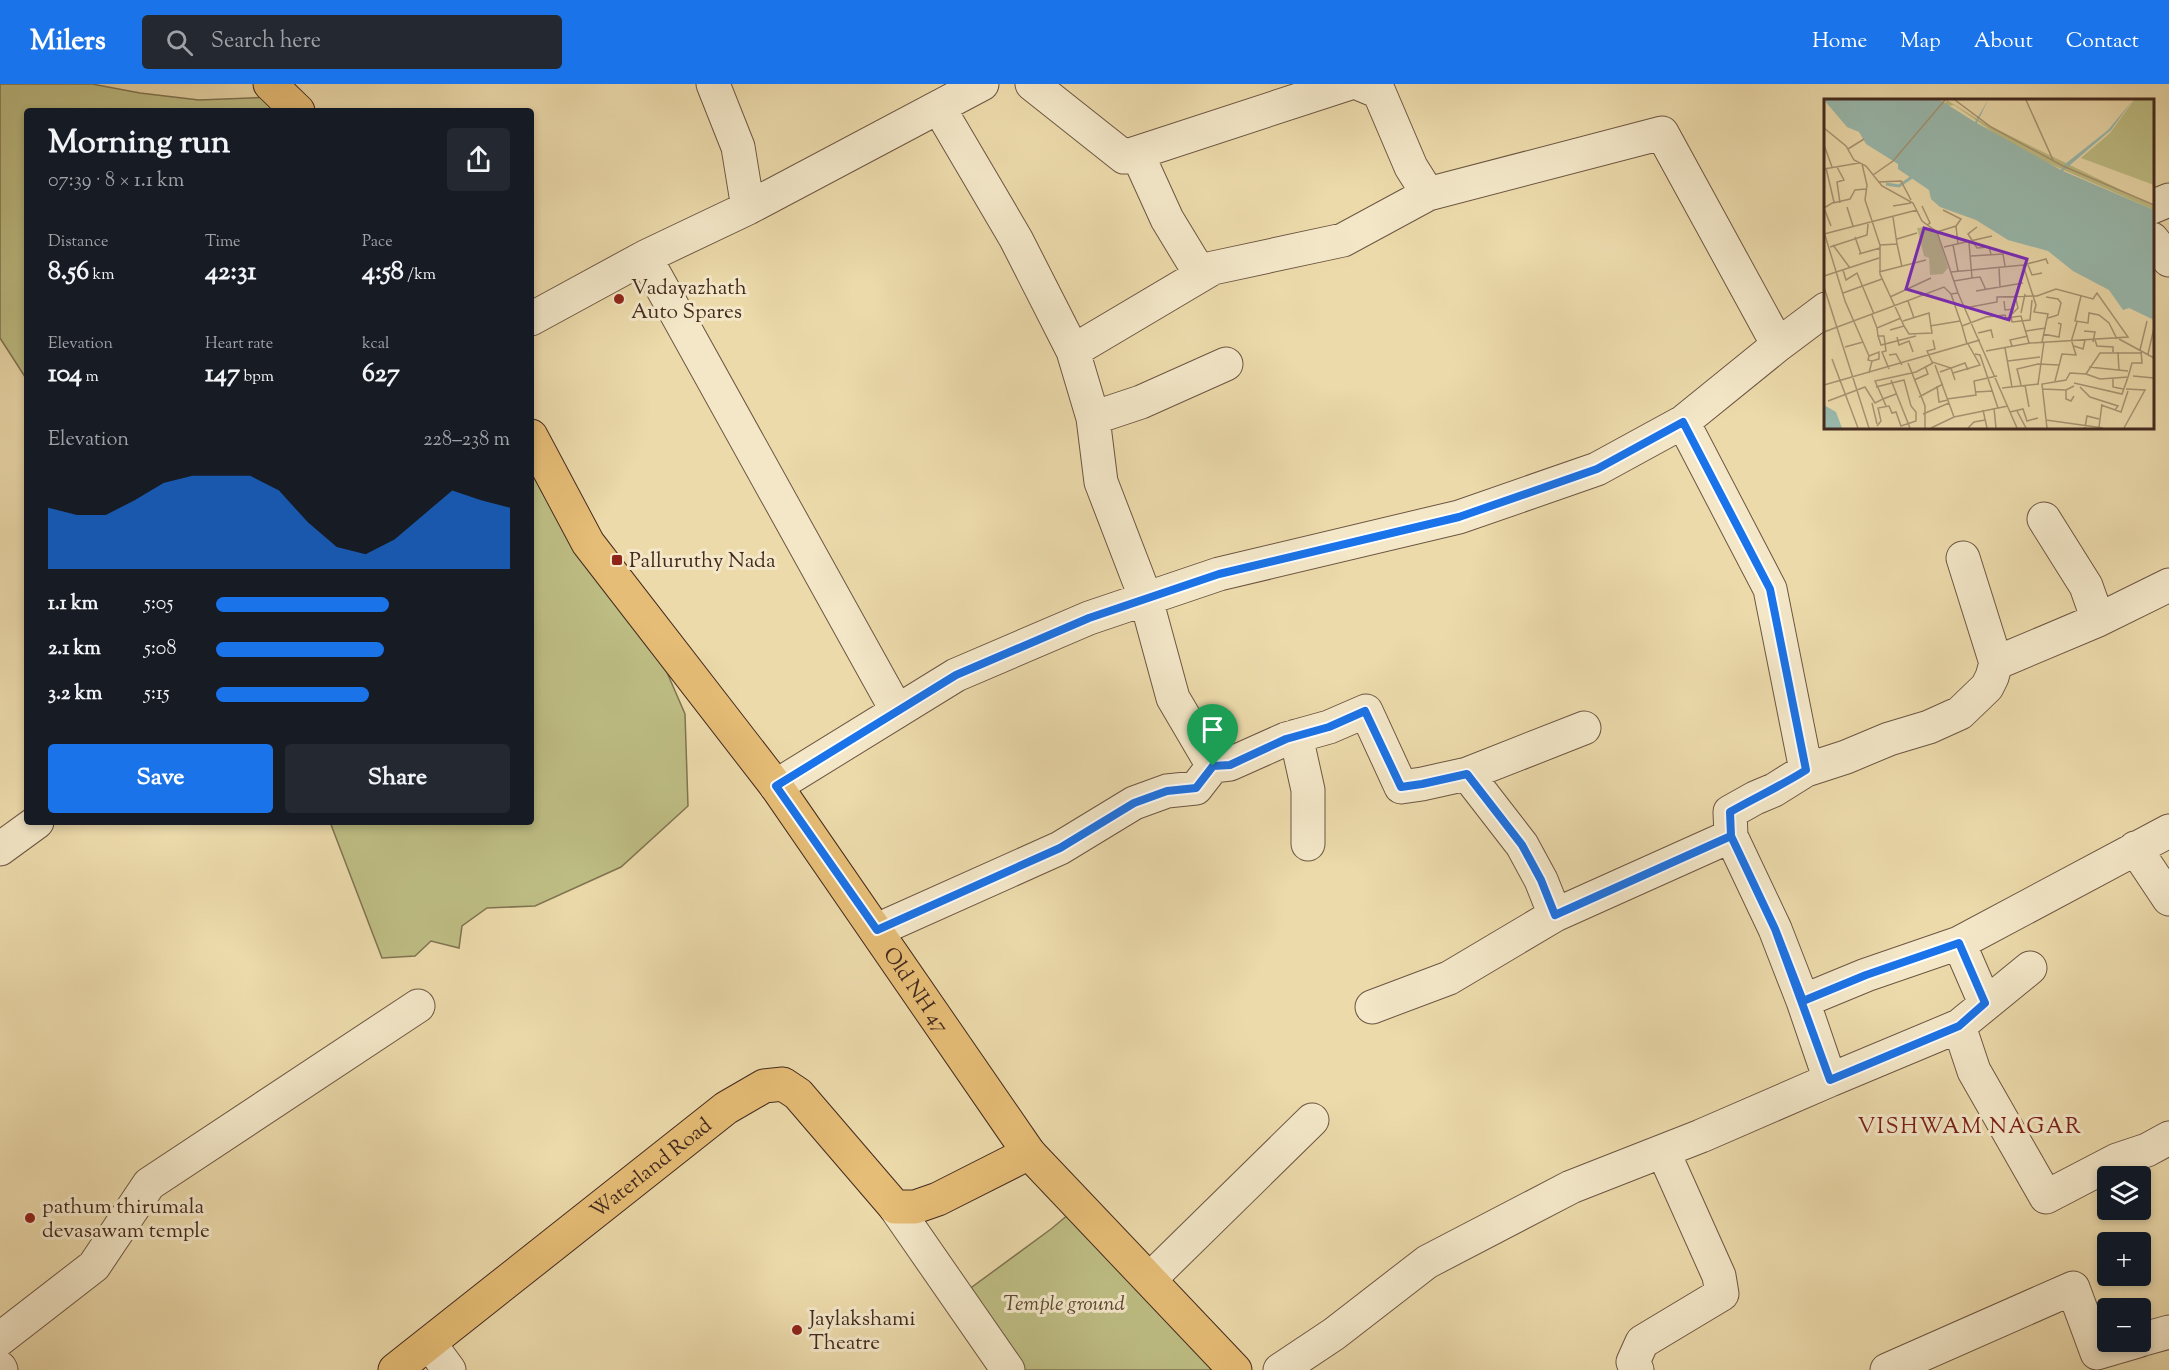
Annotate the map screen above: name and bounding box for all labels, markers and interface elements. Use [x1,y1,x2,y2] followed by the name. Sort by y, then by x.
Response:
[142,15,562,69] search box
[30,22,106,62] text: Milers
[163,26,196,59] icon: search
[211,26,321,58] text: Search here
[1812,27,1867,57] text: Home
[1900,27,1941,57] text: Map
[1974,27,2033,57] text: About
[2066,27,2139,57] text: Contact
[1824,99,2154,429] inset map
[48,120,230,168] text: Morning run
[447,128,510,191] button: share
[48,167,184,196] text: 07:39 · 8 × 1.1 km
[48,231,108,254] text: Distance
[205,231,241,254] text: Time
[362,231,393,254] text: Pace
[48,254,89,291] text: 8.56
[205,254,256,291] text: 42:31
[362,254,404,291] text: 4:58
[89,264,114,287] text: km
[404,264,436,287] text: /km
[631,274,747,328] place label: Vadayazhath Auto Spares
[612,292,626,306] marker: Vadayazhath Auto Spares
[48,333,113,356] text: Elevation
[205,333,273,356] text: Heart rate
[362,333,390,356] text: kcal
[48,356,82,393] text: 104
[205,356,240,393] text: 147
[362,356,400,393] text: 627
[82,366,99,389] text: m
[240,366,274,389] text: bpm
[48,426,129,455] text: Elevation
[423,426,510,455] text: 228–238 m
[629,547,776,577] place label: Palluruthy Nada
[610,553,624,567] marker: Palluruthy Nada
[48,590,98,619] text: 1.1 km
[144,590,173,619] text: 5:05
[48,635,101,664] text: 2.1 km
[144,635,176,664] text: 5:08
[48,680,102,709] text: 3.2 km
[144,680,170,709] text: 5:15
[1187,704,1238,766] pin
[1196,713,1229,746] icon: arrive
[48,744,273,813] button: Save
[285,744,510,813] button: Share
[874,942,956,1041] street label: Old NH 47
[585,1112,719,1227] street label: Waterland Road
[1858,1112,2082,1144] district label: VISHWAM NAGAR
[2097,1166,2151,1352] map controls
[2097,1166,2151,1220] button: layers
[42,1193,210,1247] place label: pathum thirumala devasawam temple
[23,1211,37,1225] marker: pathum thirumala devasawam temple
[2097,1232,2151,1286] button: +
[1003,1290,1125,1320] park label: Temple ground
[2097,1298,2151,1352] button: −
[808,1305,915,1359] place label: Jaylakshami Theatre
[790,1323,804,1337] marker: Jaylakshami Theatre

